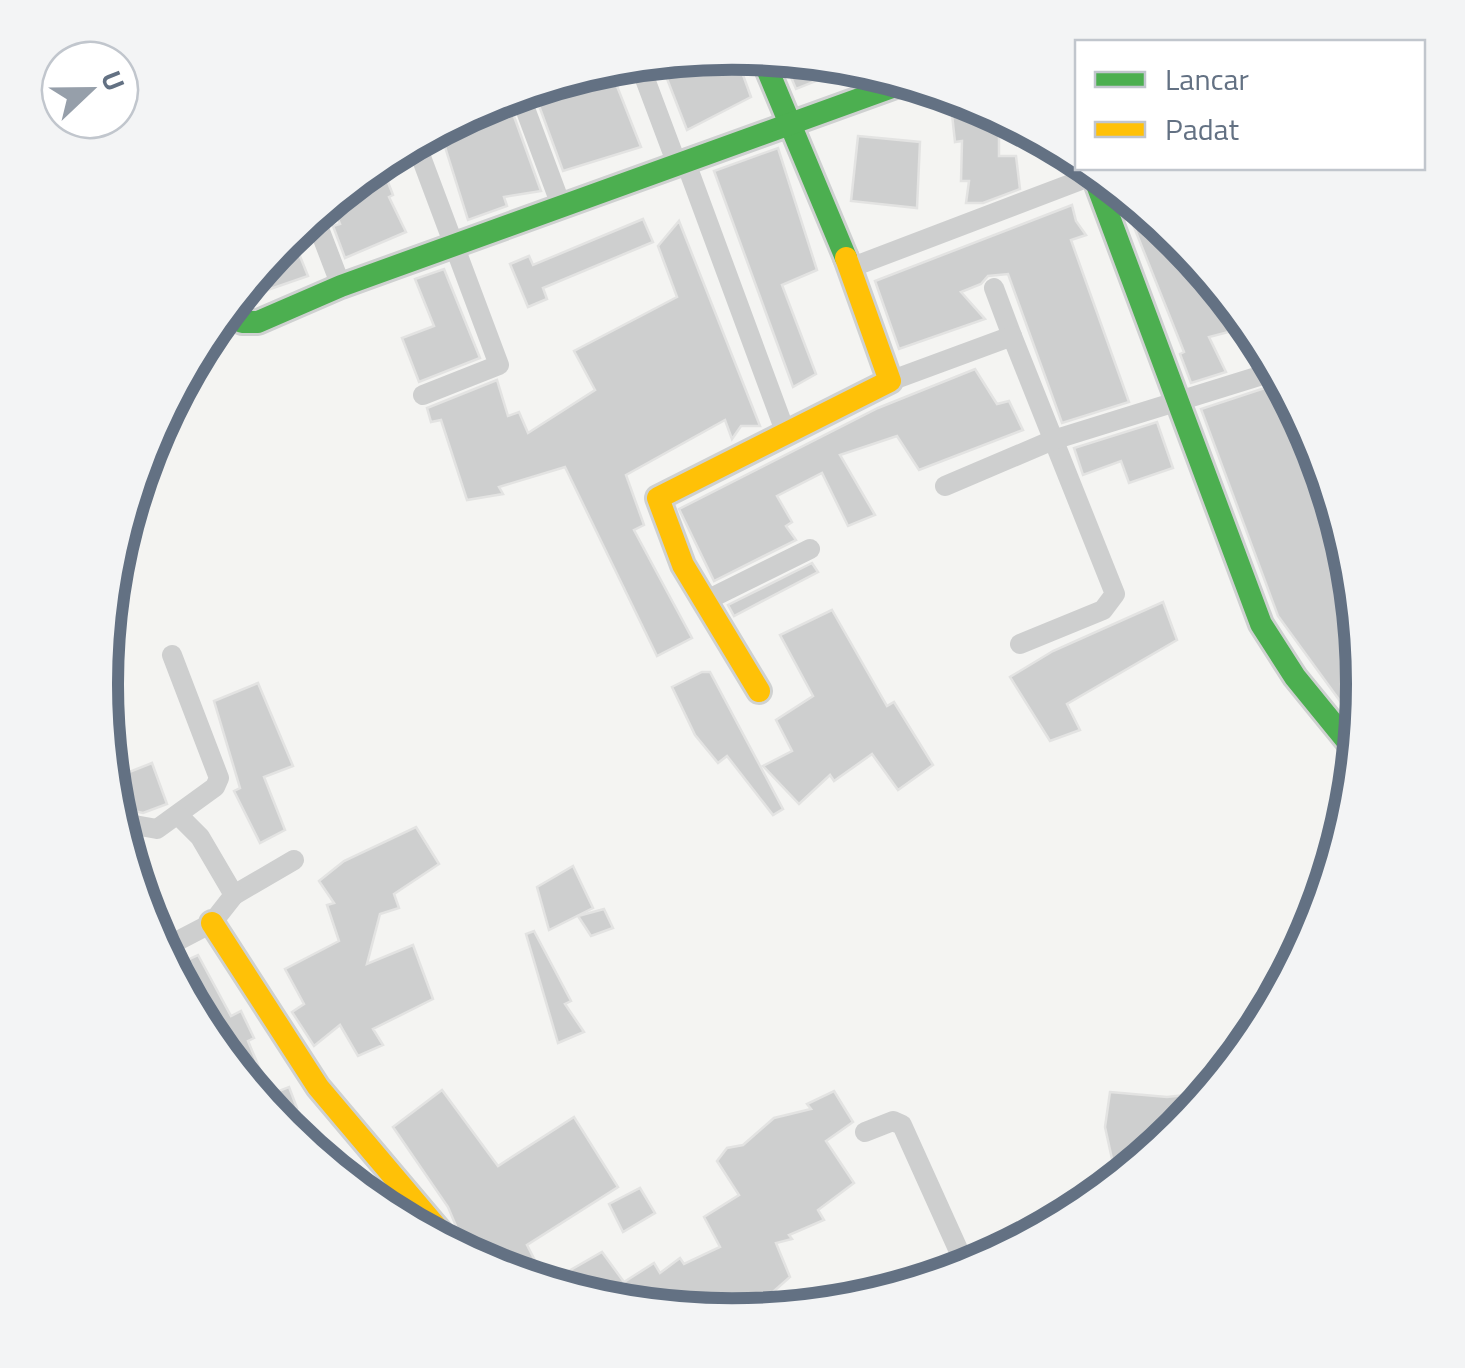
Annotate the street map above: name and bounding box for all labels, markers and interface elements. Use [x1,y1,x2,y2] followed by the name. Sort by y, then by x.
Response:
[40,40,140,140] north arrow
[1075,40,1425,170] legend
[1165,56,1249,102] text: Lancar
[90,64,137,97] text: U
[1165,106,1240,152] text: Padat

